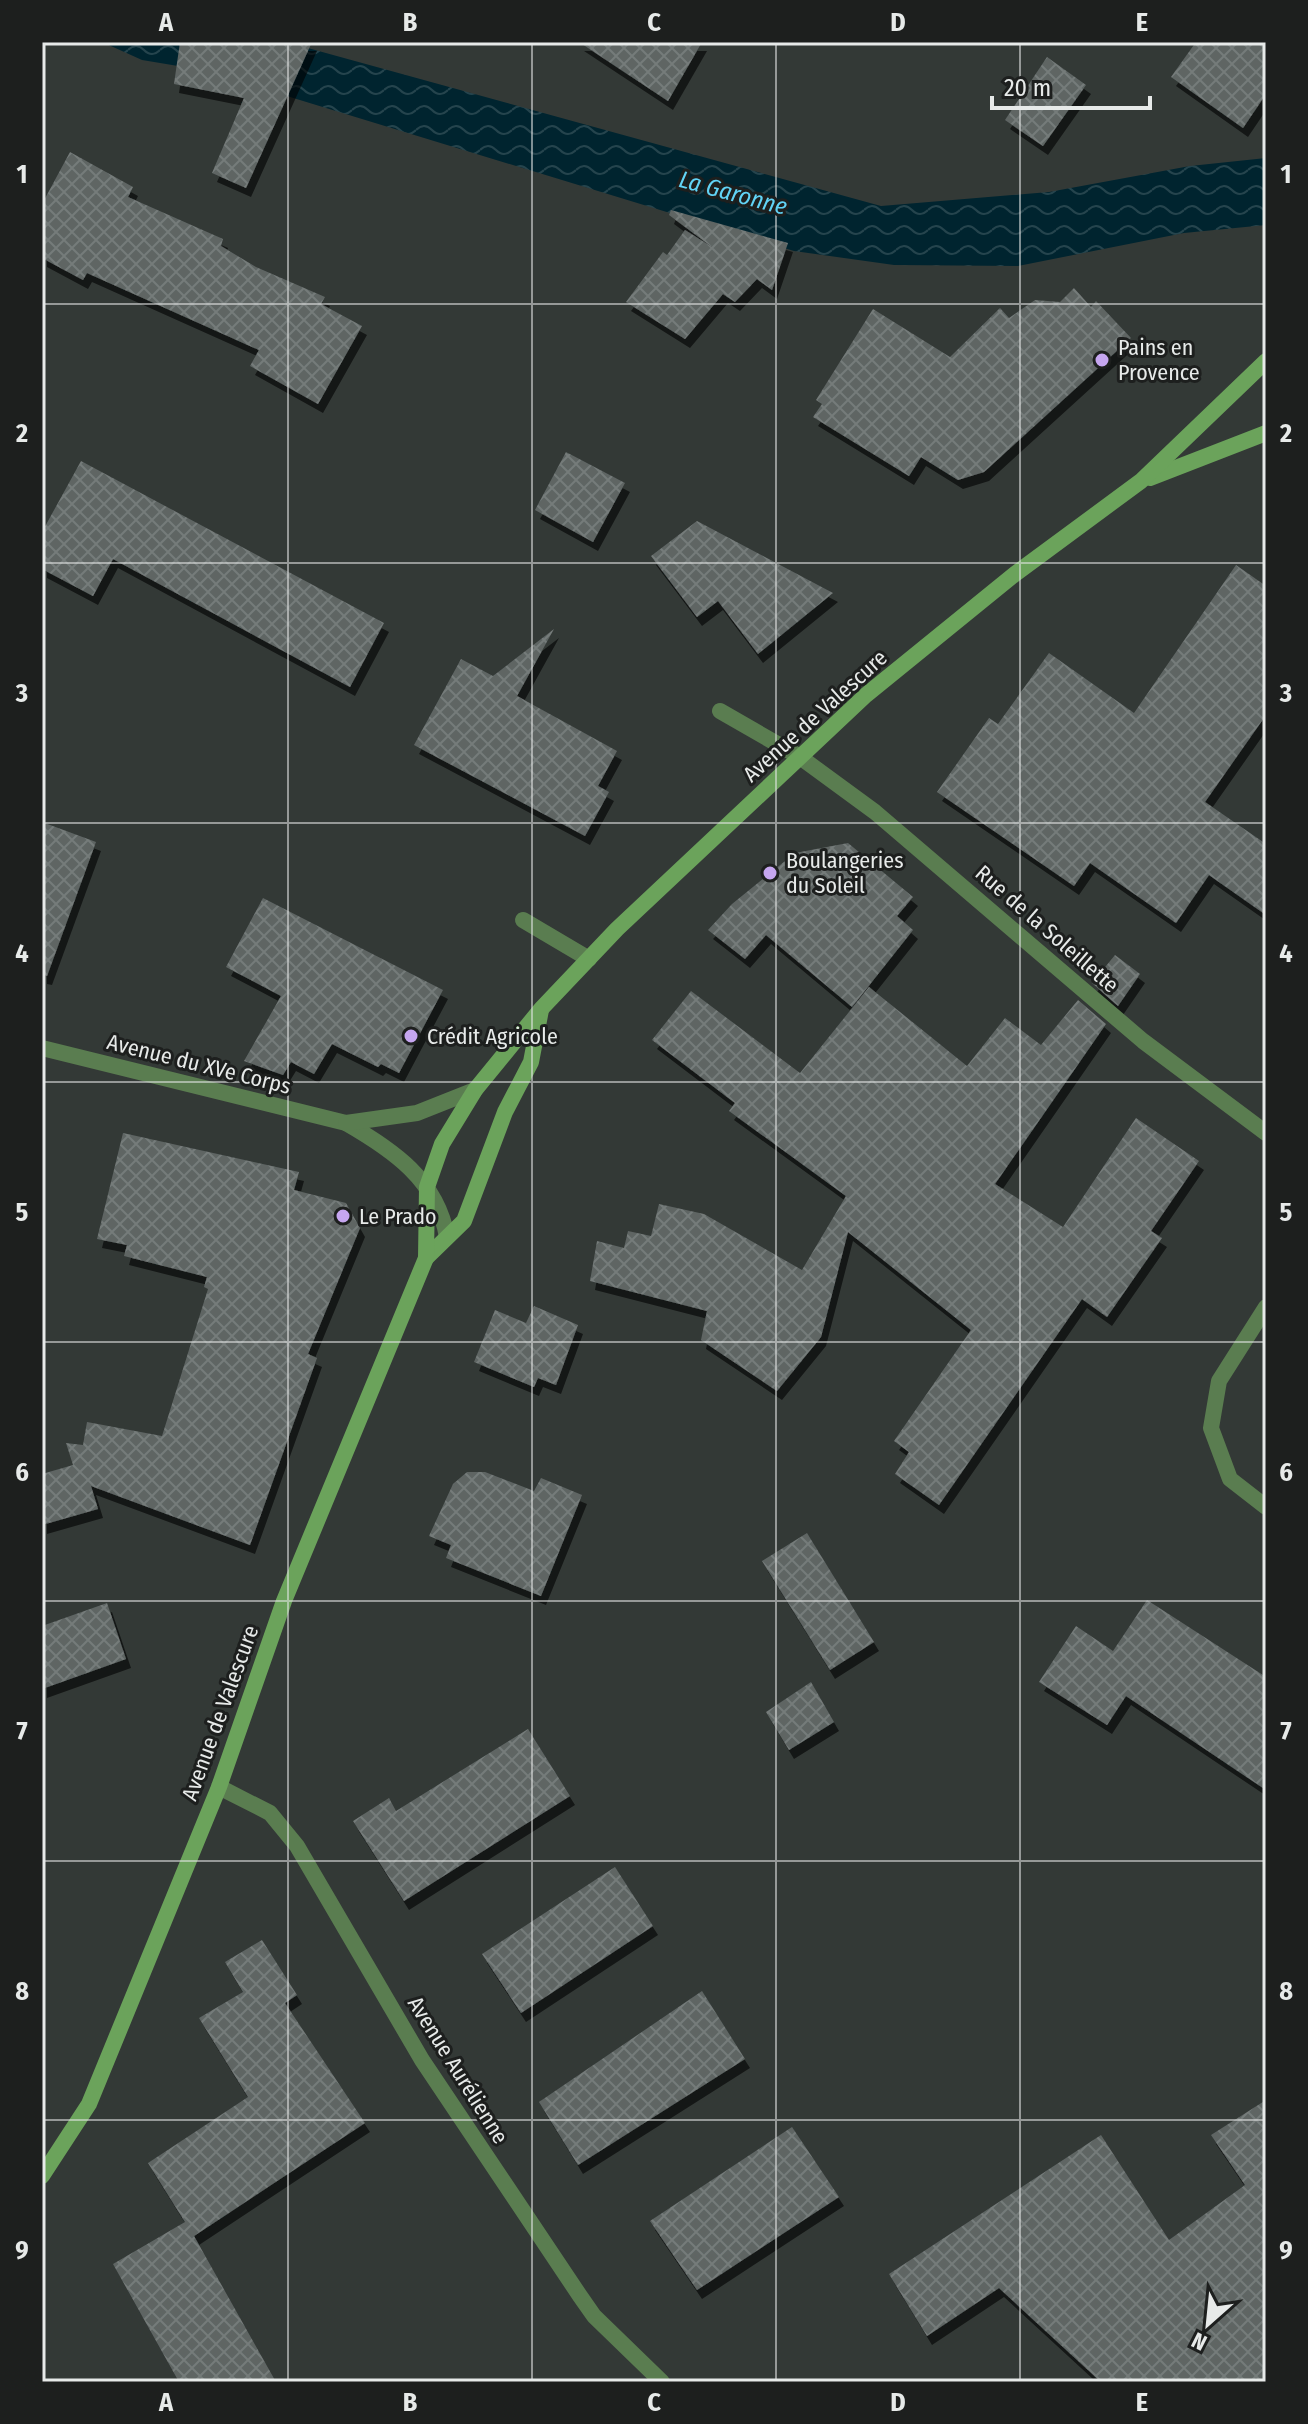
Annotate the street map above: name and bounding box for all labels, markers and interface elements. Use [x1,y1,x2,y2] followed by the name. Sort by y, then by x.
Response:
[158,7,174,38] text: A
[403,7,418,38] text: B
[647,7,661,38] text: C
[890,7,906,38] text: D
[1136,7,1148,38] text: E
[992,60,1150,110] scale bar
[1004,74,1051,102] text: 20 m
[17,159,28,190] text: 1
[1281,159,1292,190] text: 1
[676,165,790,221] water label: La Garonne
[1118,334,1200,386] place label: Pains en Provence
[1093,351,1111,369] marker: Pains en Provence
[15,418,28,449] text: 2
[1279,418,1292,449] text: 2
[737,644,893,788] street label: Avenue de Valescure
[15,678,28,709] text: 3
[1279,678,1292,709] text: 3
[786,847,904,899] place label: Boulangeries du Soleil
[970,859,1124,999] street label: Rue de la Soleillette
[761,864,779,882] marker: Boulangeries du Soleil
[15,938,29,969] text: 4
[1279,938,1293,969] text: 4
[427,1023,558,1050] place label: Crédit Agricole
[402,1027,420,1045] marker: Crédit Agricole
[104,1028,294,1100] street label: Avenue du XVe Corps
[16,1197,29,1228] text: 5
[1280,1197,1293,1228] text: 5
[359,1203,437,1230] place label: Le Prado
[334,1207,352,1225] marker: Le Prado
[15,1457,29,1488] text: 6
[1279,1457,1293,1488] text: 6
[176,1622,264,1804] street label: Avenue de Valescure
[16,1716,28,1747] text: 7
[1280,1716,1292,1747] text: 7
[15,1976,29,2007] text: 8
[1279,1976,1293,2007] text: 8
[402,1991,514,2149] street label: Avenue Aurélienne
[15,2235,29,2266] text: 9
[1279,2235,1293,2266] text: 9
[1168,2284,1248,2364] north arrow
[1187,2326,1211,2356] text: N
[158,2387,174,2418] text: A
[403,2387,418,2418] text: B
[647,2387,661,2418] text: C
[890,2387,906,2418] text: D
[1136,2387,1148,2418] text: E

